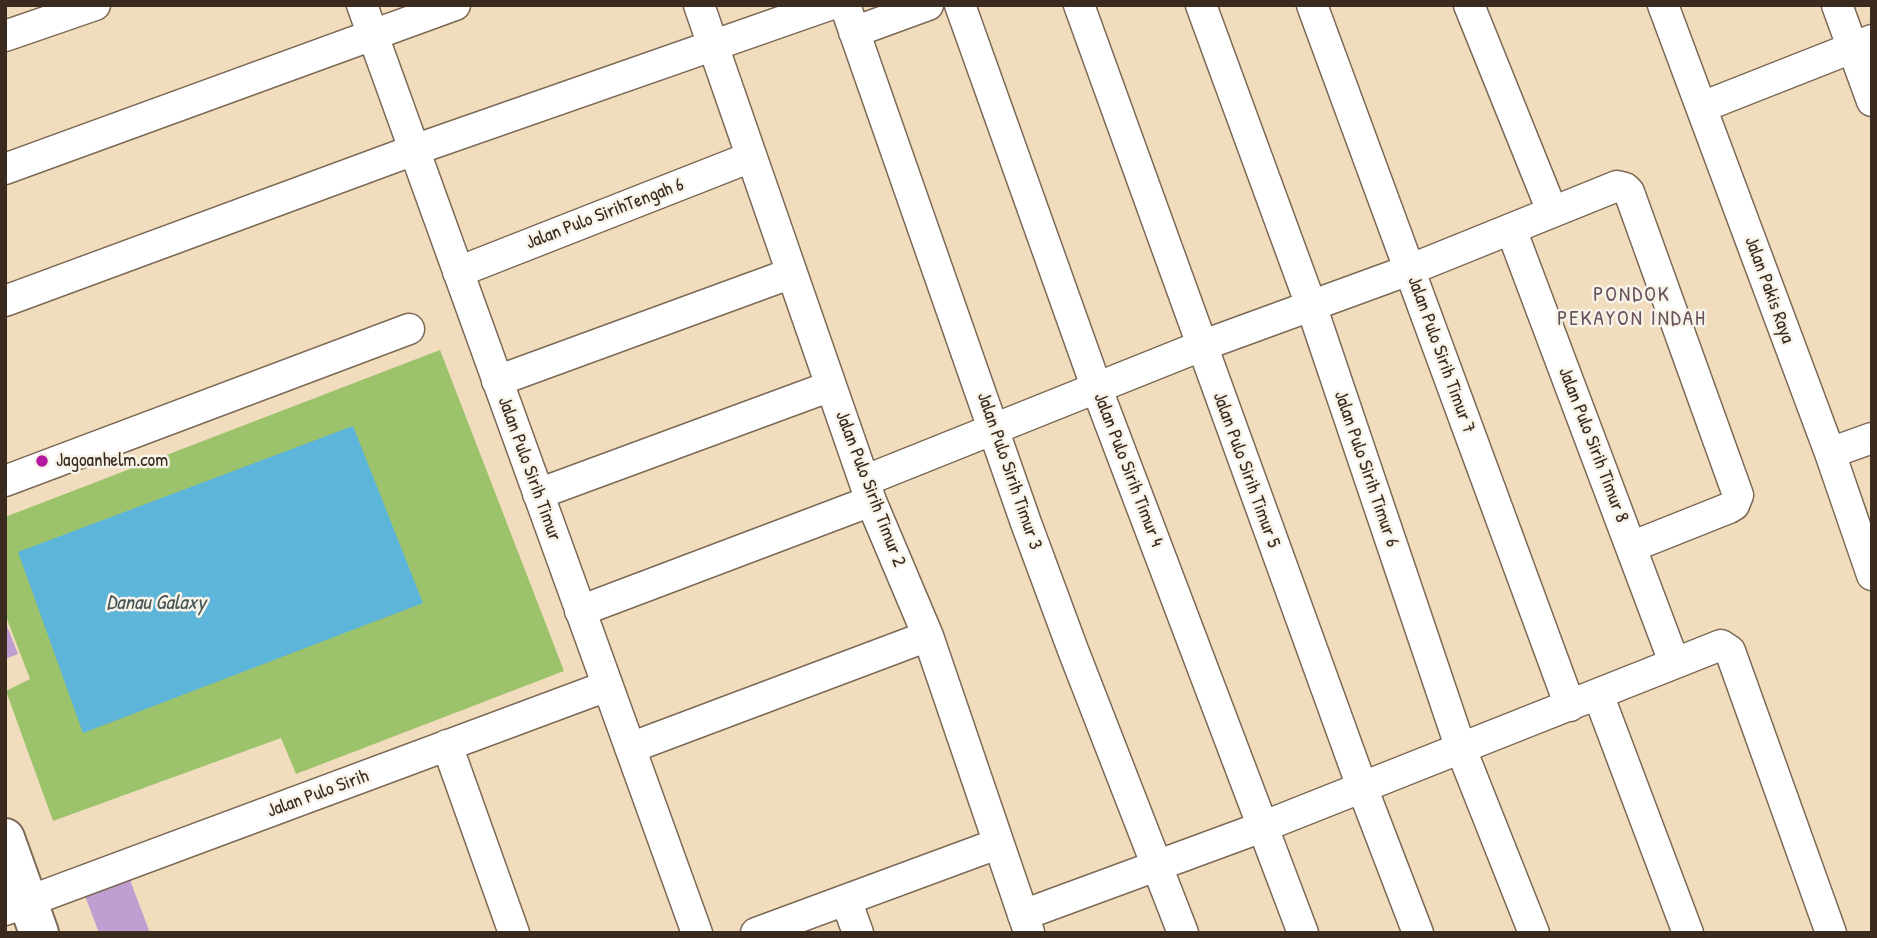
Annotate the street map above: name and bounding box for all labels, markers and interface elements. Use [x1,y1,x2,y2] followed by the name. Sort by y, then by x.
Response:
[523,173,687,255] street label: Jalan Pulo SirihTengah 6
[1739,234,1799,346] street label: Jalan Pakis Raya
[1402,273,1480,437] street label: Jalan Pulo Sirih Timur 7
[1559,282,1705,332] district label: PONDOK PEKAYON INDAH
[1553,364,1633,526] street label: Jalan Pulo Sirih Timur 8
[1329,388,1403,550] street label: Jalan Pulo Sirih Timur 6
[1207,389,1285,551] street label: Jalan Pulo Sirih Timur 5
[971,390,1047,552] street label: Jalan Pulo Sirih Timur 3
[1088,390,1168,550] street label: Jalan Pulo Sirih Timur 4
[492,394,566,544] street label: Jalan Pulo Sirih Timur
[830,408,910,570] street label: Jalan Pulo Sirih Timur 2
[56,450,168,472] place label: Jagoanhelm.com
[34,453,50,469] marker: Jagoanhelm.com
[106,590,206,616] water label: Danau Galaxy
[264,765,372,823] street label: Jalan Pulo Sirih

